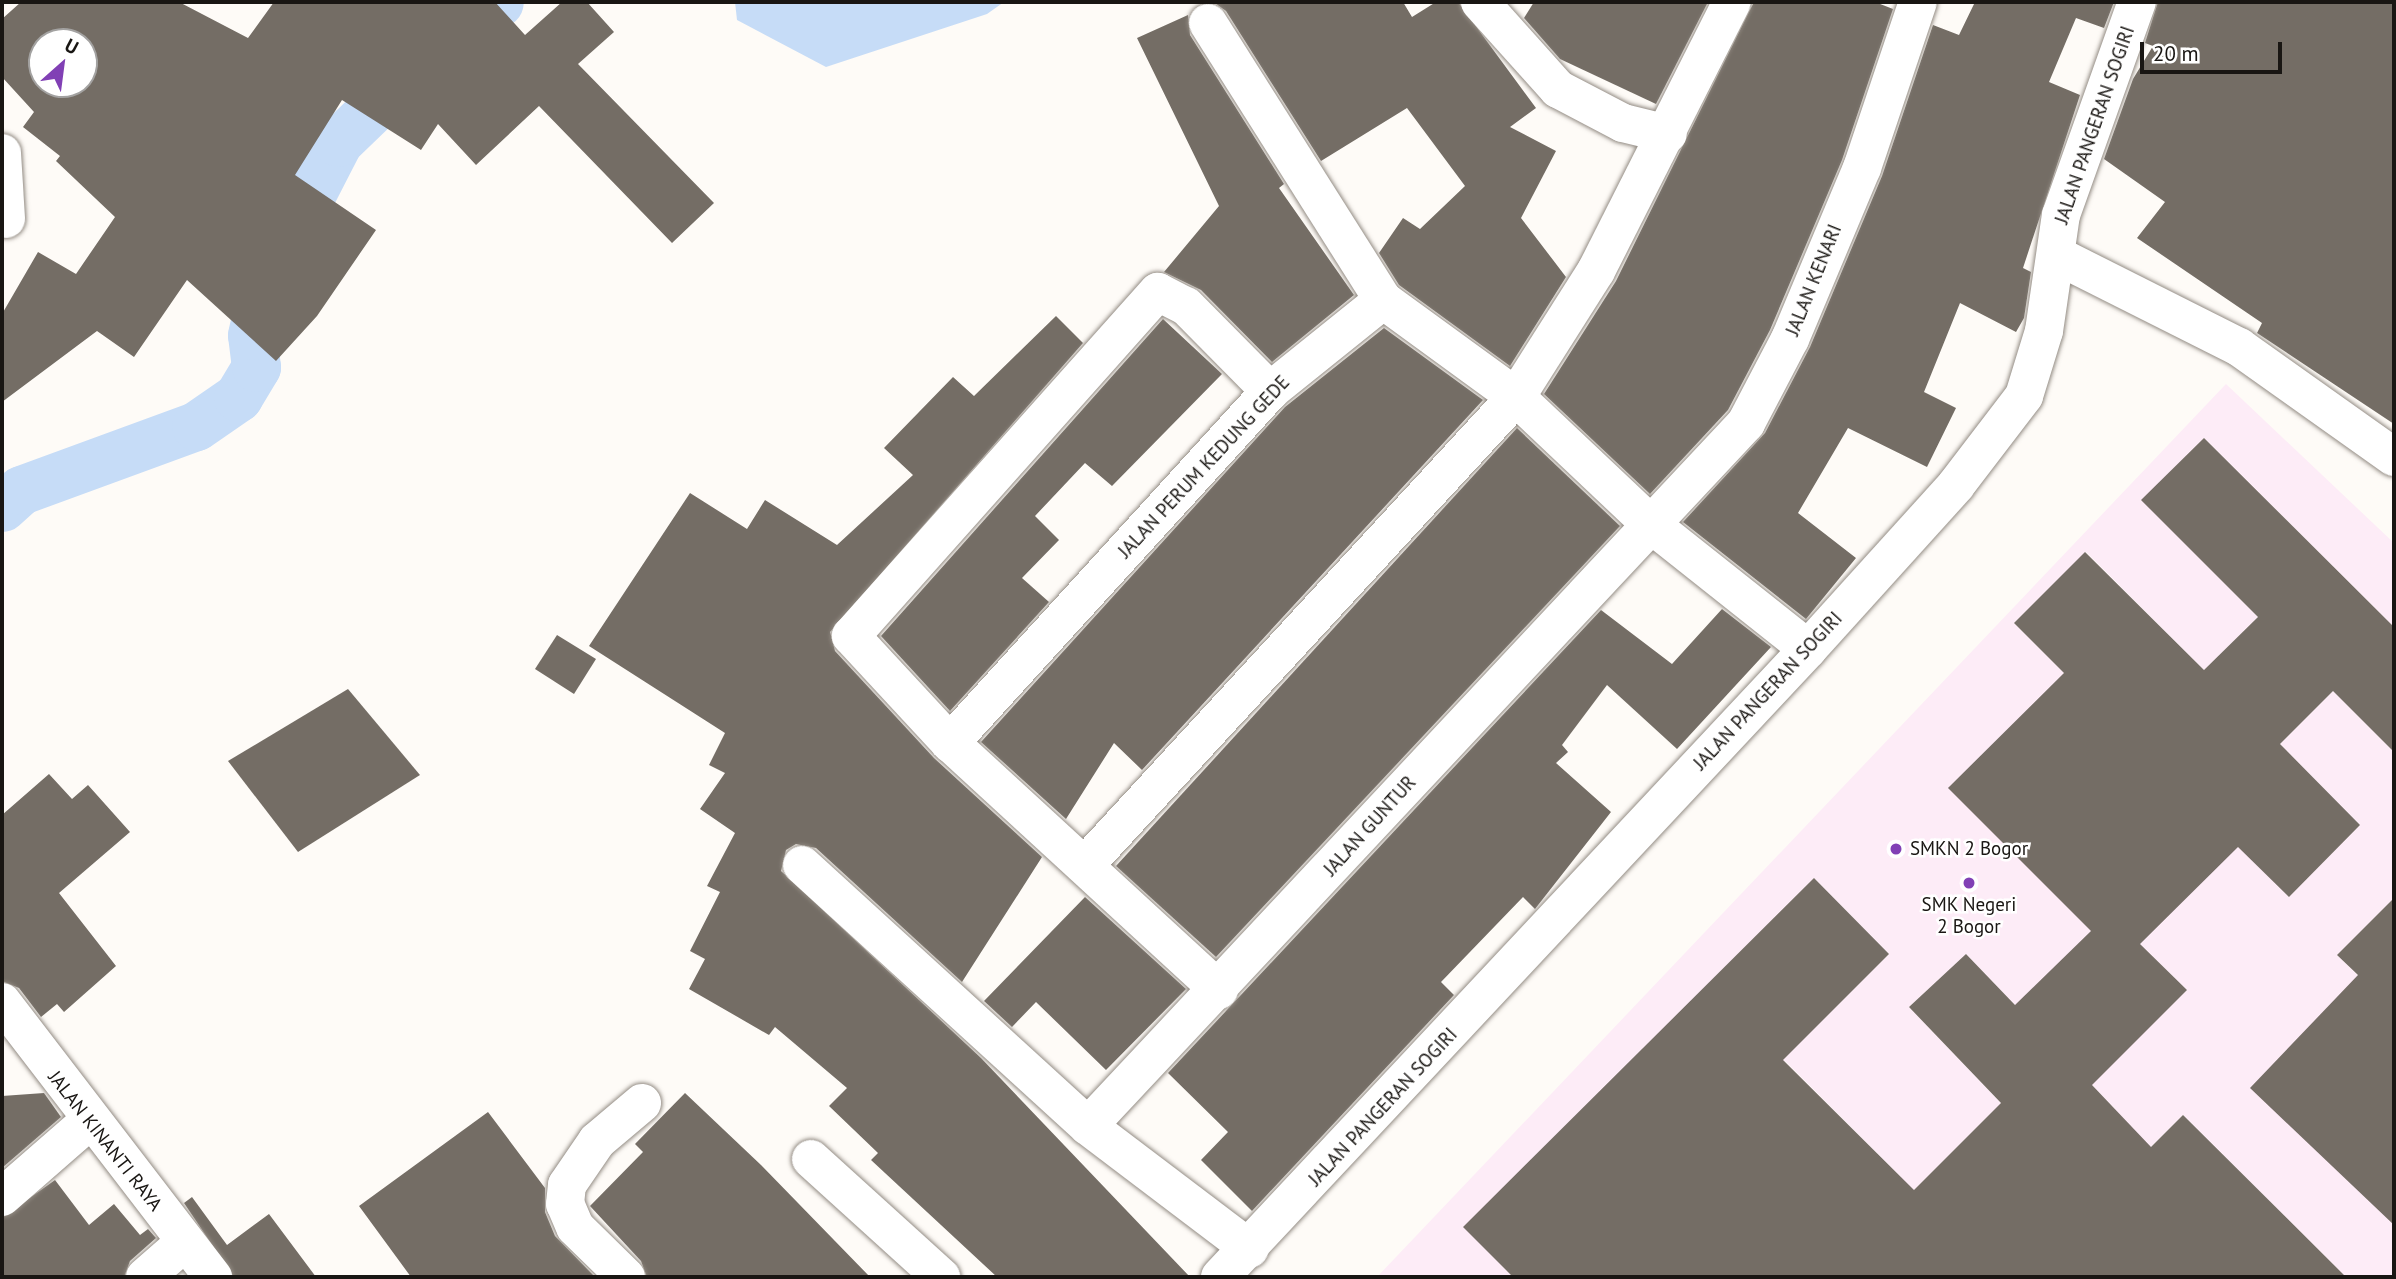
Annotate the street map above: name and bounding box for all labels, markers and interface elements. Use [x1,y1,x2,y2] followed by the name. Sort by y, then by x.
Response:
[2050,23,2140,227] street label: JALAN PANGERAN SOGIRI
[28,28,98,98] north arrow
[2144,28,2286,72] scale bar
[61,33,83,60] text: U
[2153,40,2199,67] text: 20 m
[1781,221,1847,339] street label: JALAN KENARI
[1114,371,1294,563] street label: JALAN PERUM KEDUNG GEDE
[1689,607,1847,775] street label: JALAN PANGERAN SOGIRI
[1319,771,1421,881] street label: JALAN GUNTUR
[1910,838,2028,860] place label: SMKN 2 Bogor
[1888,841,1904,857] marker: SMKN 2 Bogor
[1961,875,1977,891] marker: SMK Negeri 2 Bogor
[1921,894,2017,938] place label: SMK Negeri 2 Bogor
[1304,1023,1462,1191] street label: JALAN PANGERAN SOGIRI
[43,1066,167,1216] street label: JALAN KINANTI RAYA

